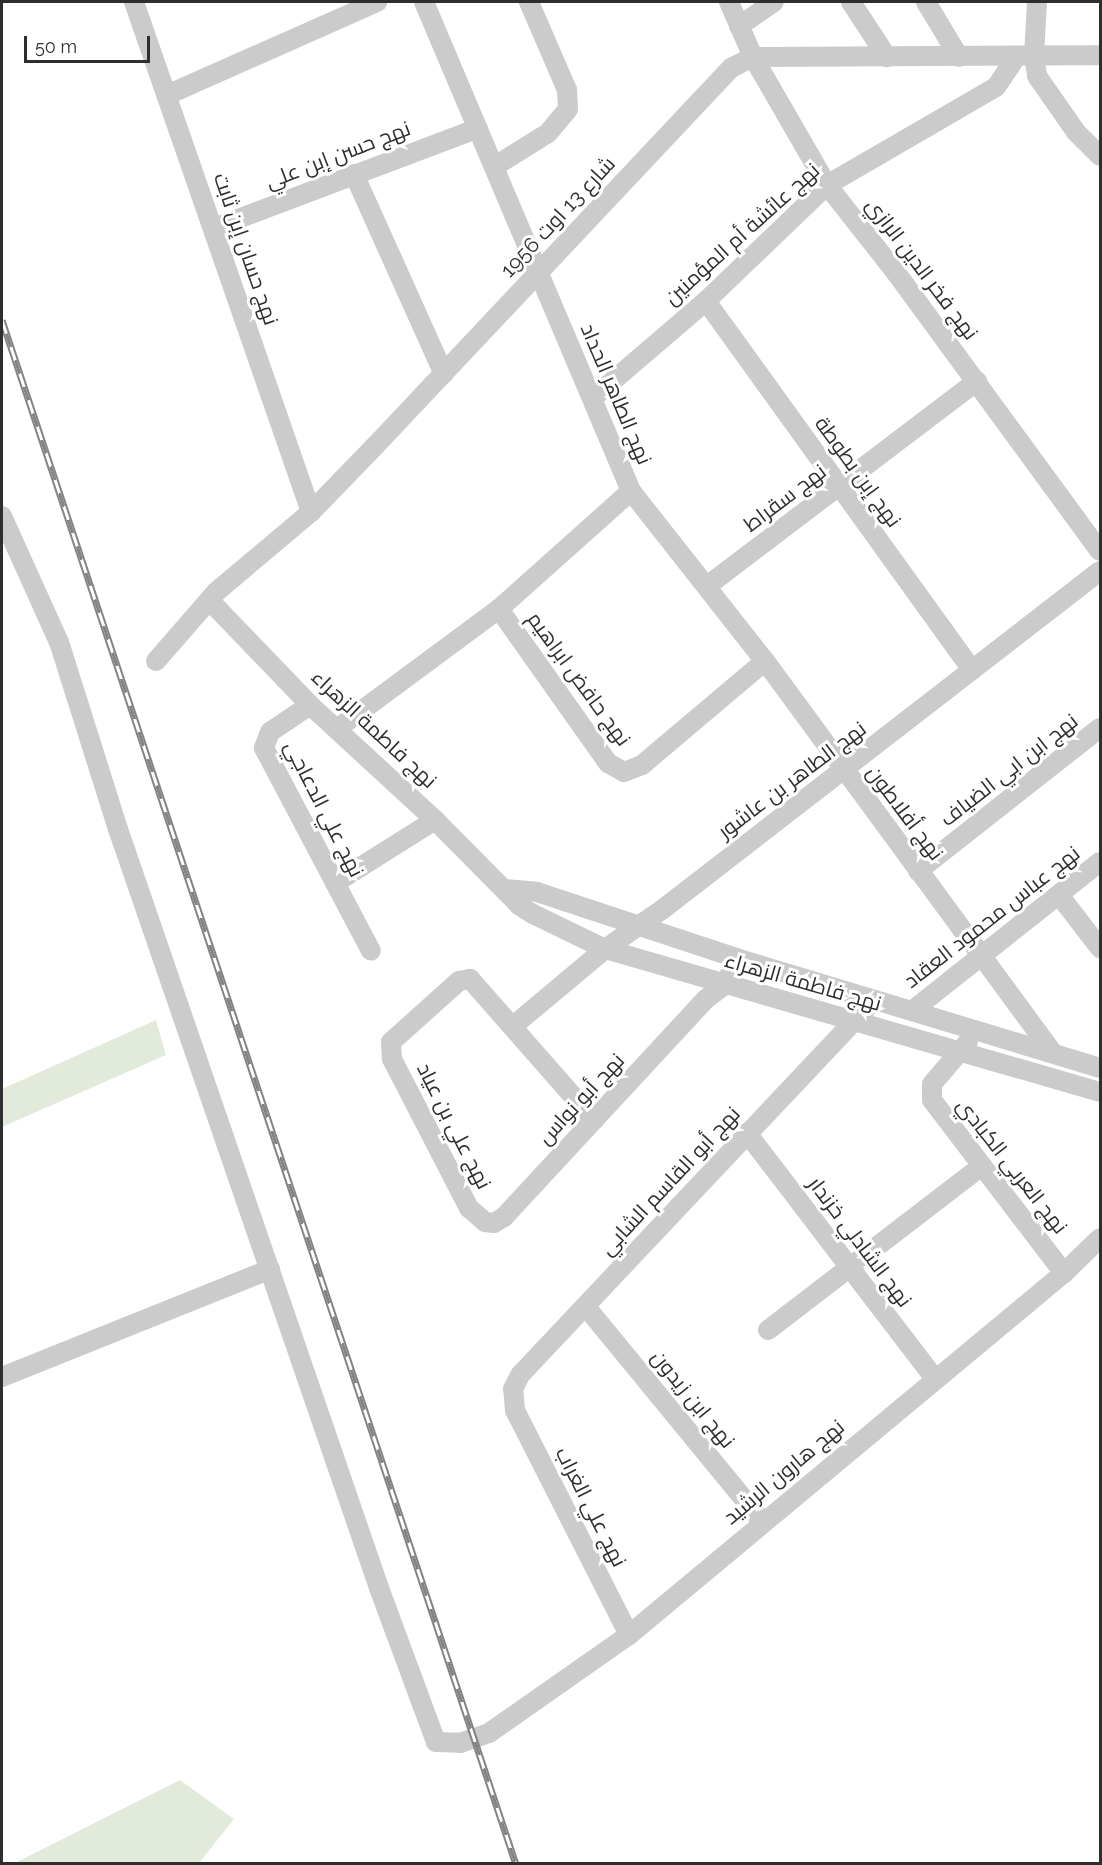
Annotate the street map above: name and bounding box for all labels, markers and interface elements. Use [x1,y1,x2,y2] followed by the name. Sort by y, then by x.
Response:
[27,24,153,62] scale bar
[35,36,77,57] text: 50 m
[262,116,414,194] street label: نهج حسن إبن علي
[496,151,620,283] street label: شارع 13 اوت 1956
[659,158,825,310] street label: نهج عائشة أم المؤمنين
[208,170,284,328] street label: نهج حسان إبن ثابت
[860,193,984,345] street label: نهج فخر الدين الرازي
[575,320,657,468] street label: نهج الطاهر الحداد
[809,412,907,532] street label: نهج إبن بطوطة
[739,459,831,537] street label: نهج سقراط
[522,607,636,751] street label: نهج حافض ابراهيم
[306,665,442,793] street label: نهج فاطمة الزهراء
[935,708,1083,832] street label: نهج ابن ابي الضياف
[713,716,871,844] street label: نهج الطاهر بن عاشور
[279,737,369,881] street label: نهج علي الدعاجي
[861,761,949,865] street label: نهج أفلاطون
[899,841,1085,993] street label: نهج عباس محمود العقاد
[722,948,884,1016] street label: نهج فاطمة الزهراء
[532,1048,630,1150] street label: نهج أبو نواس
[411,1059,497,1193] street label: نهج علي بن عياد
[951,1093,1073,1239] street label: نهج العربي الكبادي
[595,1101,745,1261] street label: نهج أبو القاسم الشابي
[803,1172,917,1312] street label: نهج الشادلي خزندار
[646,1345,740,1453] street label: نهج ابن زيدون
[719,1414,849,1530] street label: نهج هارون الرشيد
[550,1443,632,1571] street label: نهج علي الغراب

